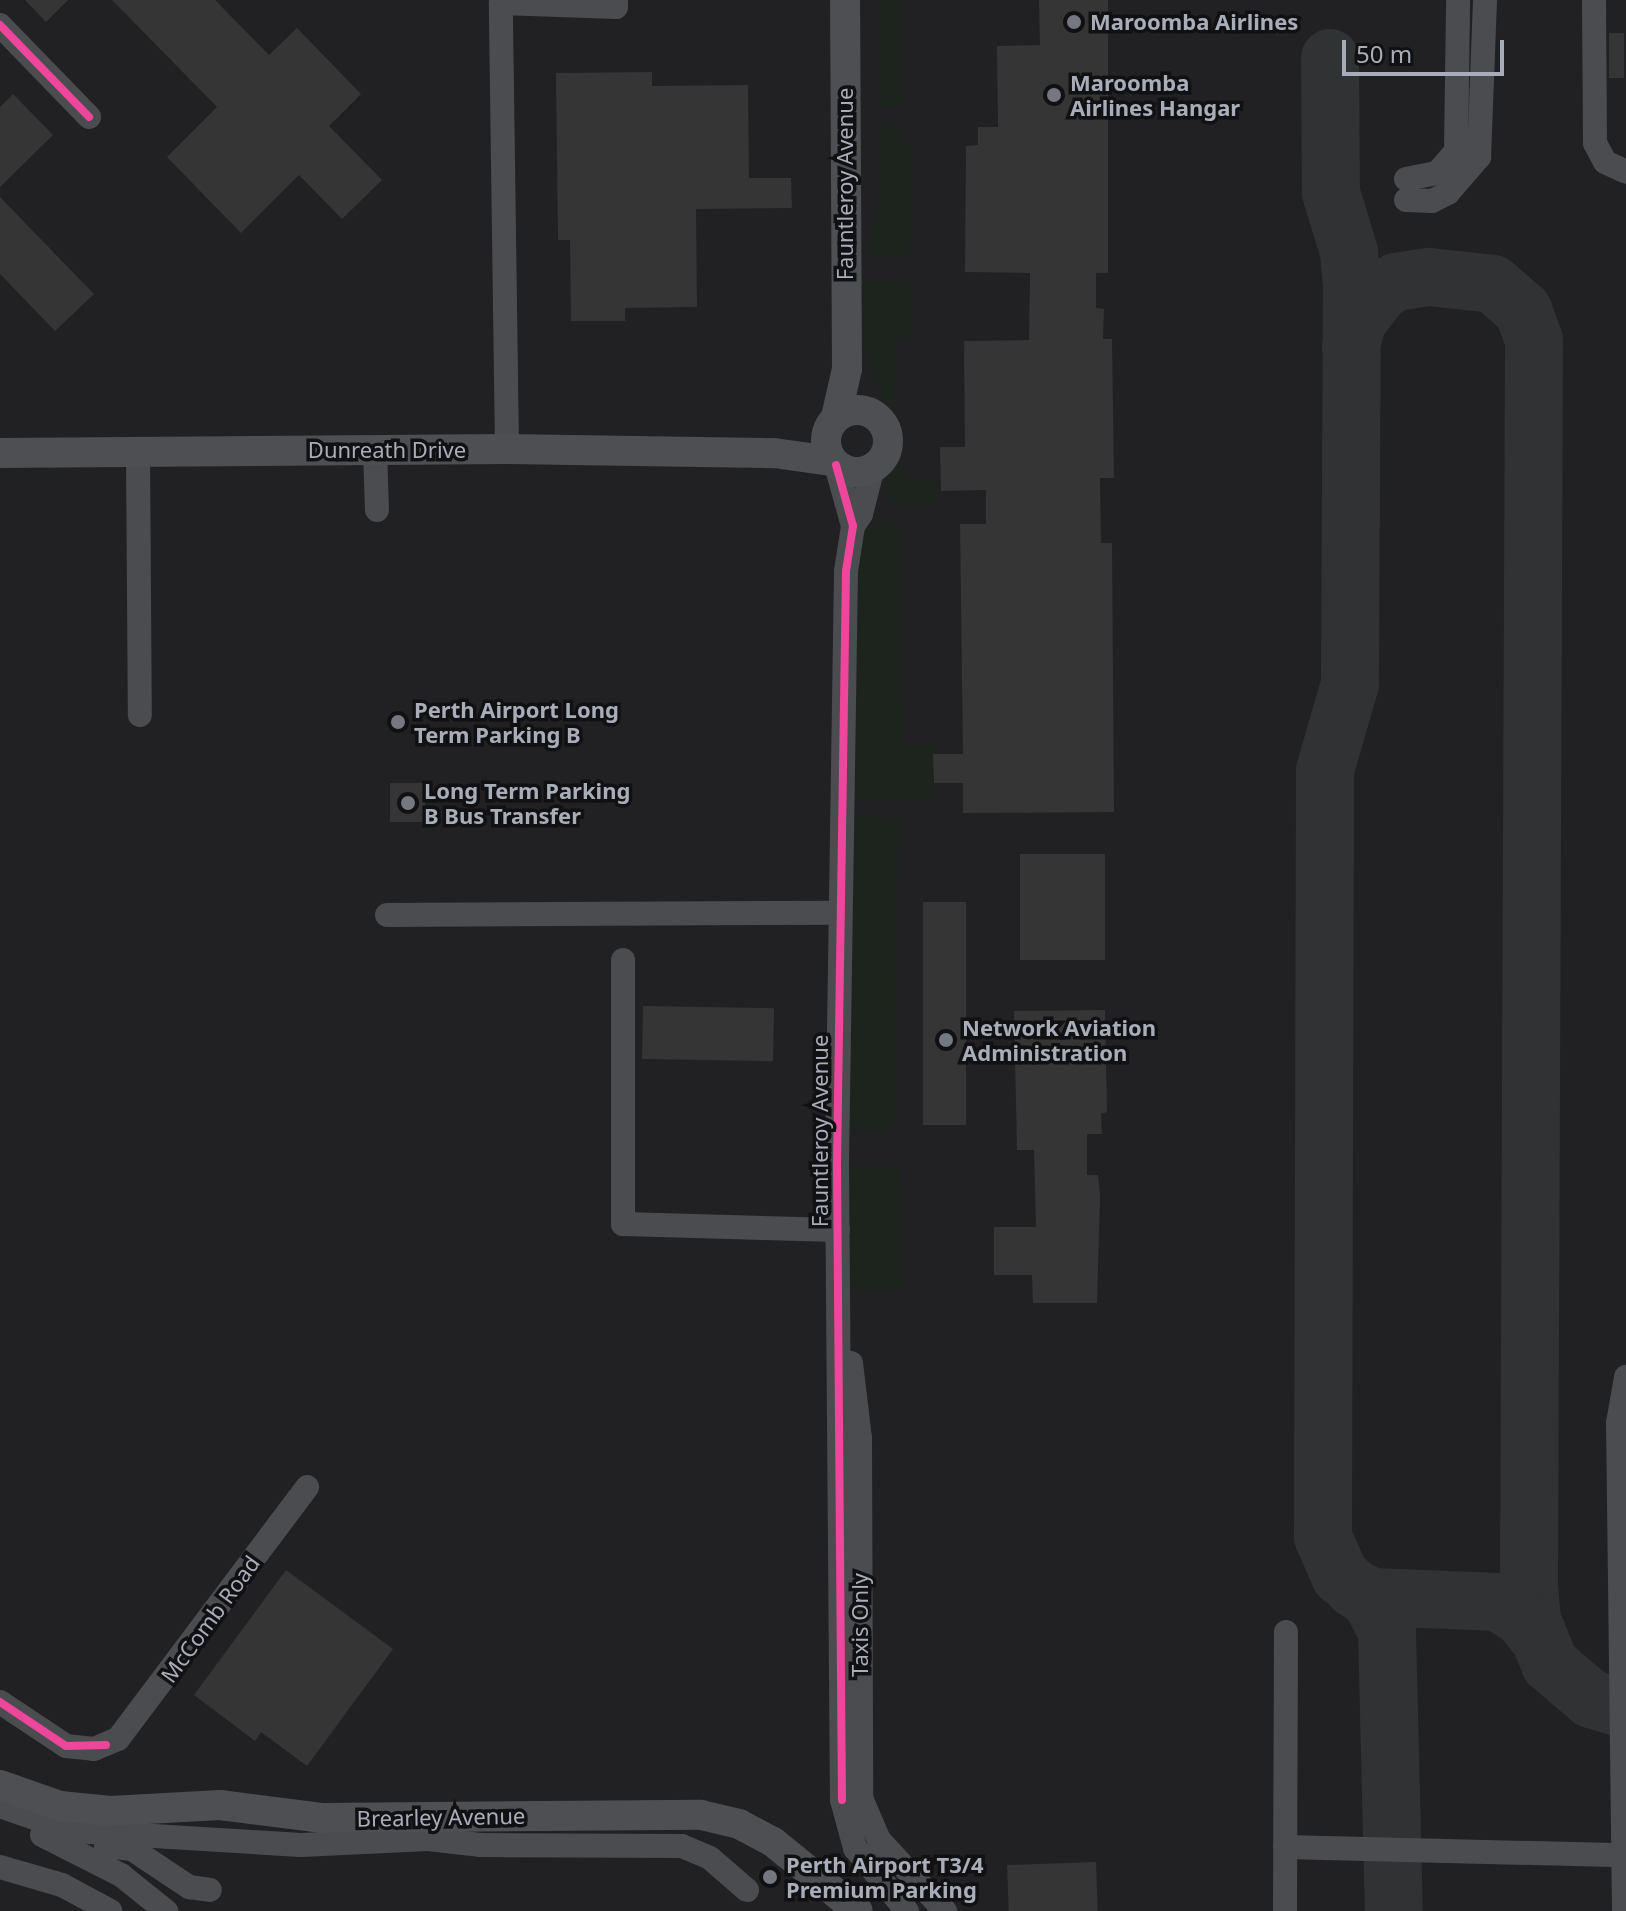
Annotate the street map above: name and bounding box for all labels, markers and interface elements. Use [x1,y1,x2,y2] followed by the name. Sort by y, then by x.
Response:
[1090,9,1298,35] place label: Maroomba Airlines
[1065,13,1083,31] marker: Maroomba Airlines
[1346,24,1508,74] scale bar
[1356,37,1412,70] text: 50 m
[1070,69,1240,120] place label: Maroomba Airlines Hangar
[1045,86,1063,104] marker: Maroomba Airlines Hangar
[832,88,858,280] street label: Fauntleroy Avenue
[308,437,466,463] street label: Dunreath Drive
[414,696,619,748] place label: Perth Airport Long Term Parking B
[389,713,407,731] marker: Perth Airport Long Term Parking B
[424,777,630,828] place label: Long Term Parking B Bus Transfer
[399,794,417,812] marker: Long Term Parking B Bus Transfer
[962,1014,1156,1066] place label: Network Aviation Administration
[937,1031,955,1049] marker: Network Aviation Administration
[807,1035,833,1227] street label: Fauntleroy Avenue
[155,1550,265,1688] street label: McComb Road
[847,1573,873,1677] street label: Taxis Only
[356,1802,526,1832] street label: Brearley Avenue
[786,1851,984,1902] place label: Perth Airport T3/4 Premium Parking
[761,1868,779,1886] marker: Perth Airport T3/4 Premium Parking

